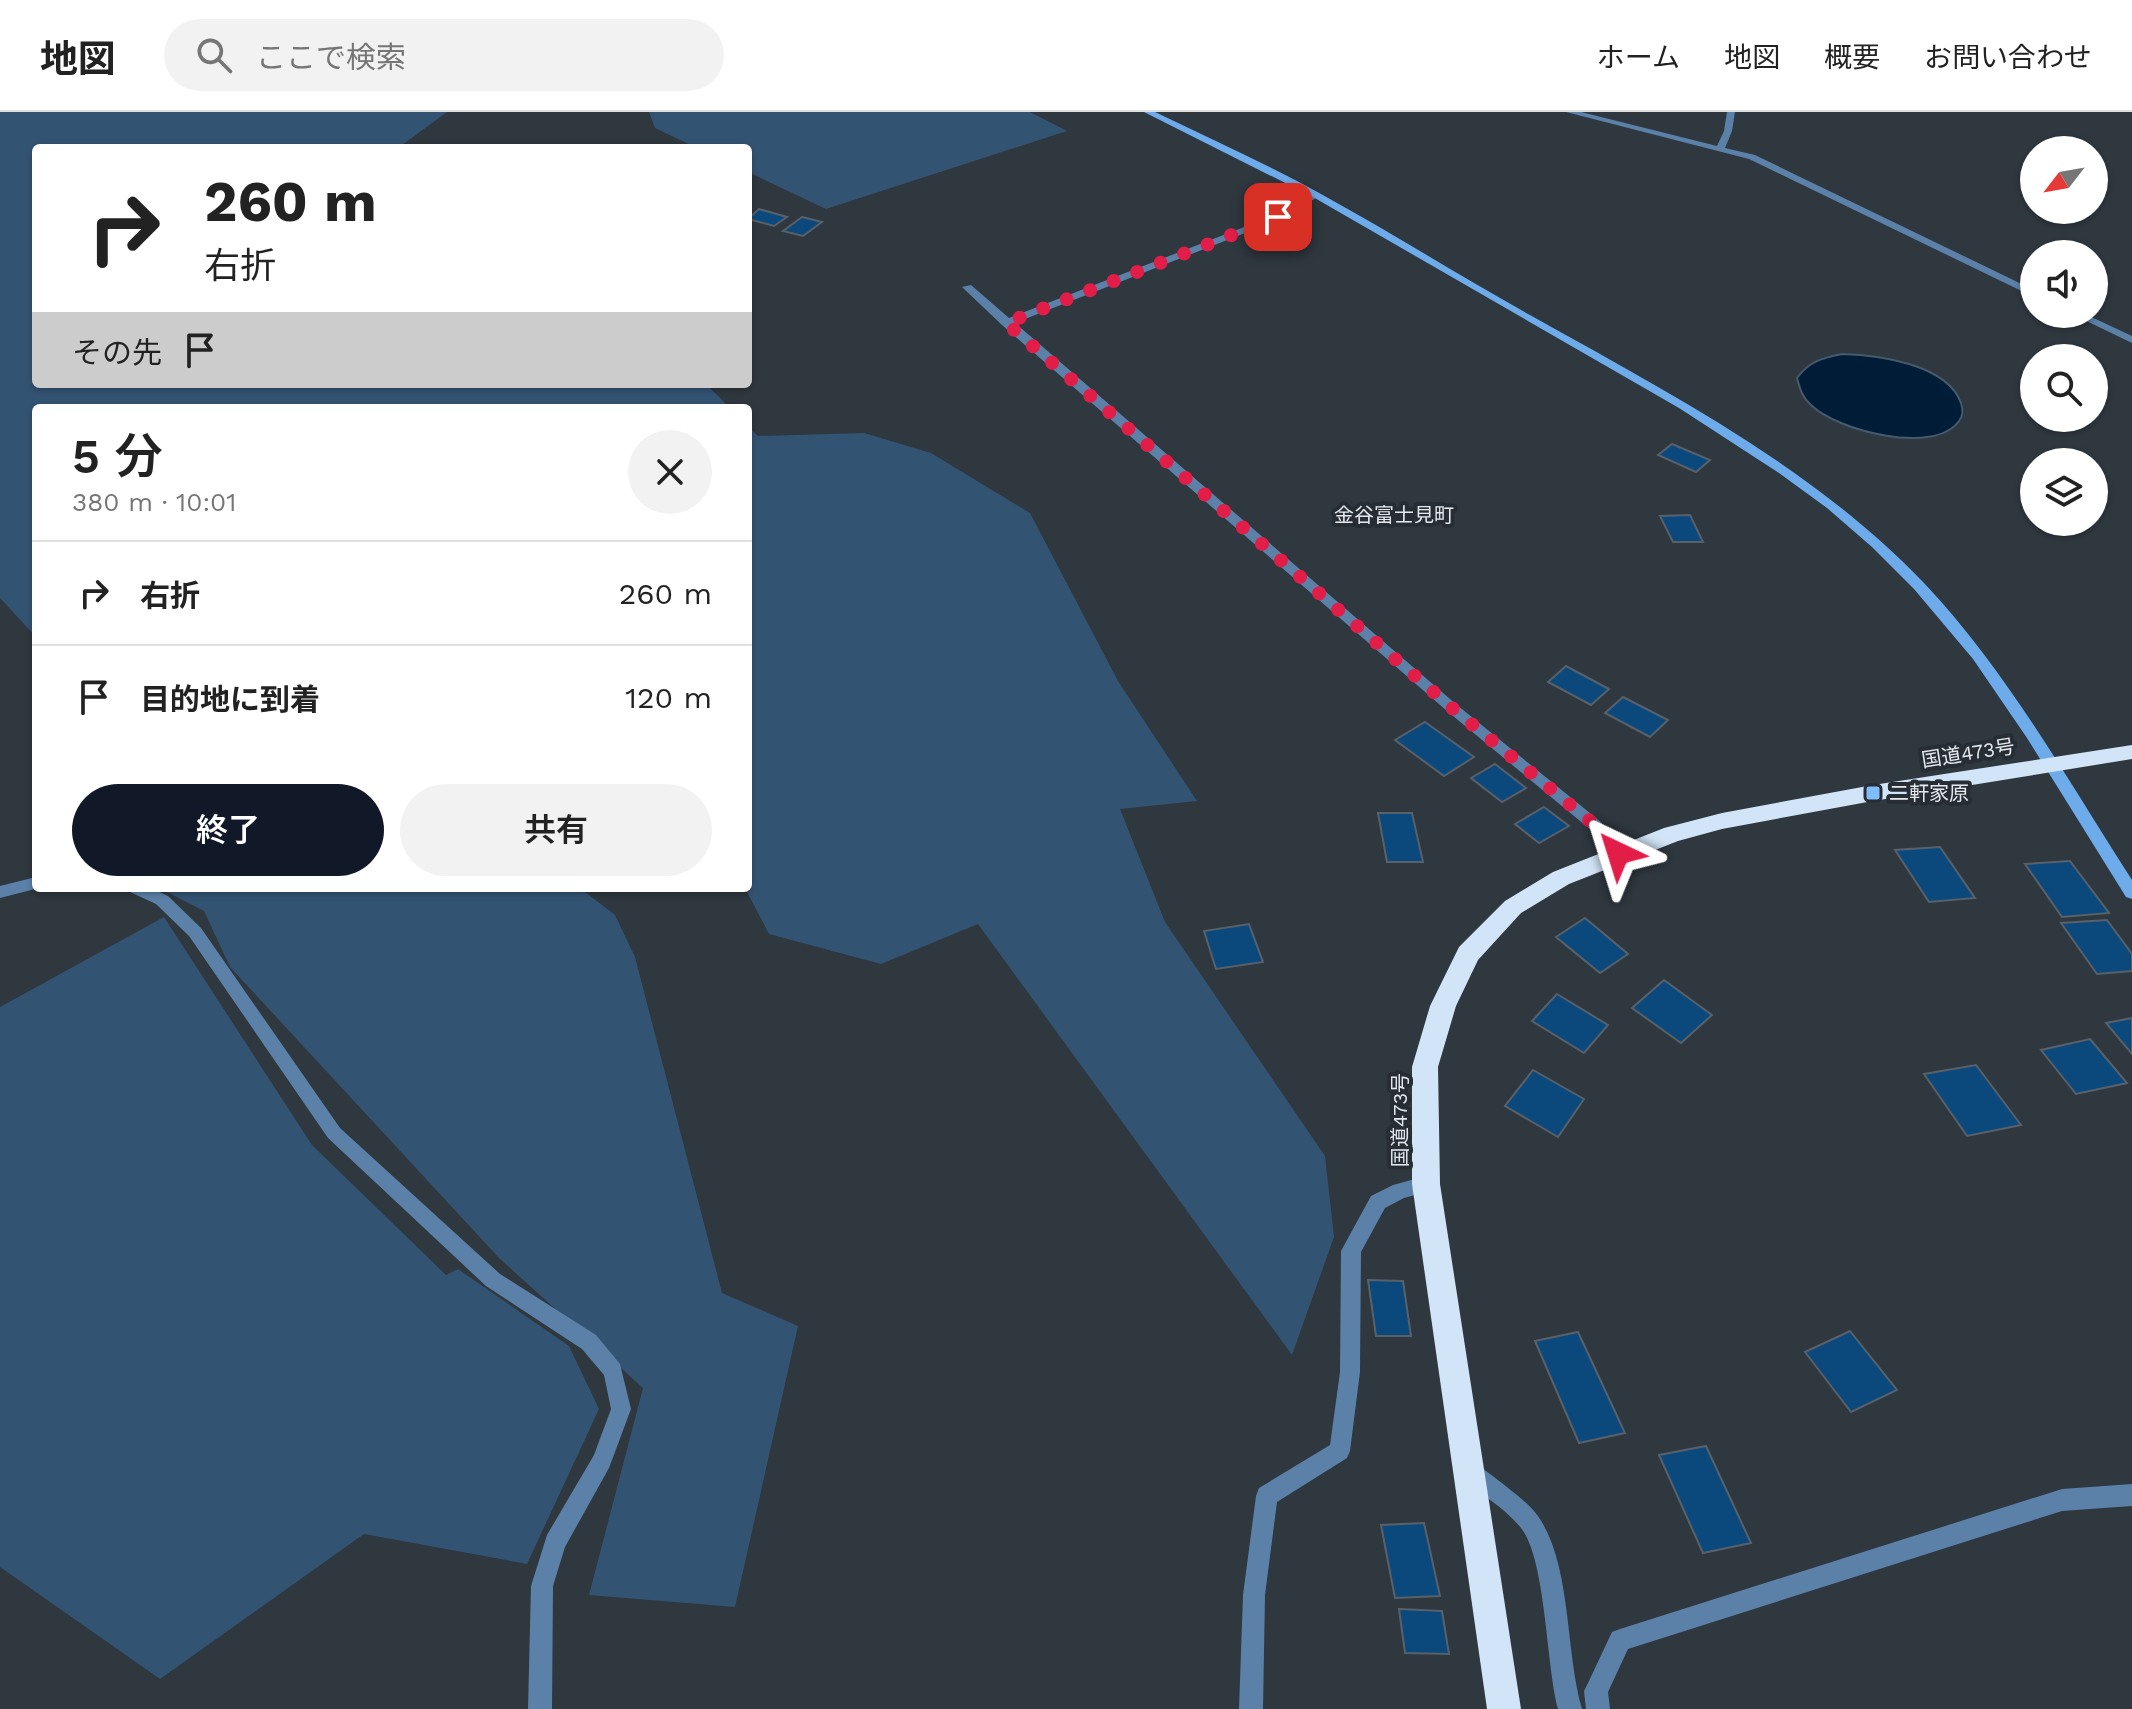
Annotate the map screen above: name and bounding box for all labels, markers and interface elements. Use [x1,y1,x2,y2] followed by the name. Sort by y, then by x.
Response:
[164,19,724,91] search box
[192,33,236,77] icon: search
[40,37,116,81] text: 地図
[256,40,406,75] text: ここで検索
[1597,41,1680,74] text: ホーム
[1724,41,1780,74] text: 地図
[1824,41,1880,74] text: 概要
[1924,41,2092,74] text: お問い合わせ
[2020,136,2108,224] north arrow
[2020,136,2108,536] map controls
[204,169,377,235] text: 260 m
[72,176,176,280] icon: right
[1244,183,1312,251] pin
[1256,195,1300,239] icon: arrive
[2020,240,2108,328] button: sound
[204,245,276,287] text: 右折
[178,328,222,372] icon: arrive
[72,335,162,370] text: その先
[2020,344,2108,432] button: search
[72,428,163,485] text: 5 分
[628,430,712,514] button: close
[2020,448,2108,536] button: layers
[72,487,236,517] text: 380 m · 10:01
[1334,503,1454,527] district label: 金谷富士見町
[72,571,116,615] icon: right
[619,576,712,611] text: 260 m
[140,578,200,613] text: 右折
[72,675,116,719] icon: arrive
[625,680,712,715] text: 120 m
[140,682,320,717] text: 目的地に到着
[1920,734,2016,772] street label: 国道473号
[1889,781,1969,805] place label: 二軒家原
[72,784,384,876] button: 終了
[400,784,712,876] button: 共有
[1864,784,1882,802] marker: 二軒家原
[1576,811,1660,895] position arrow
[1388,1073,1412,1167] street label: 国道473号

